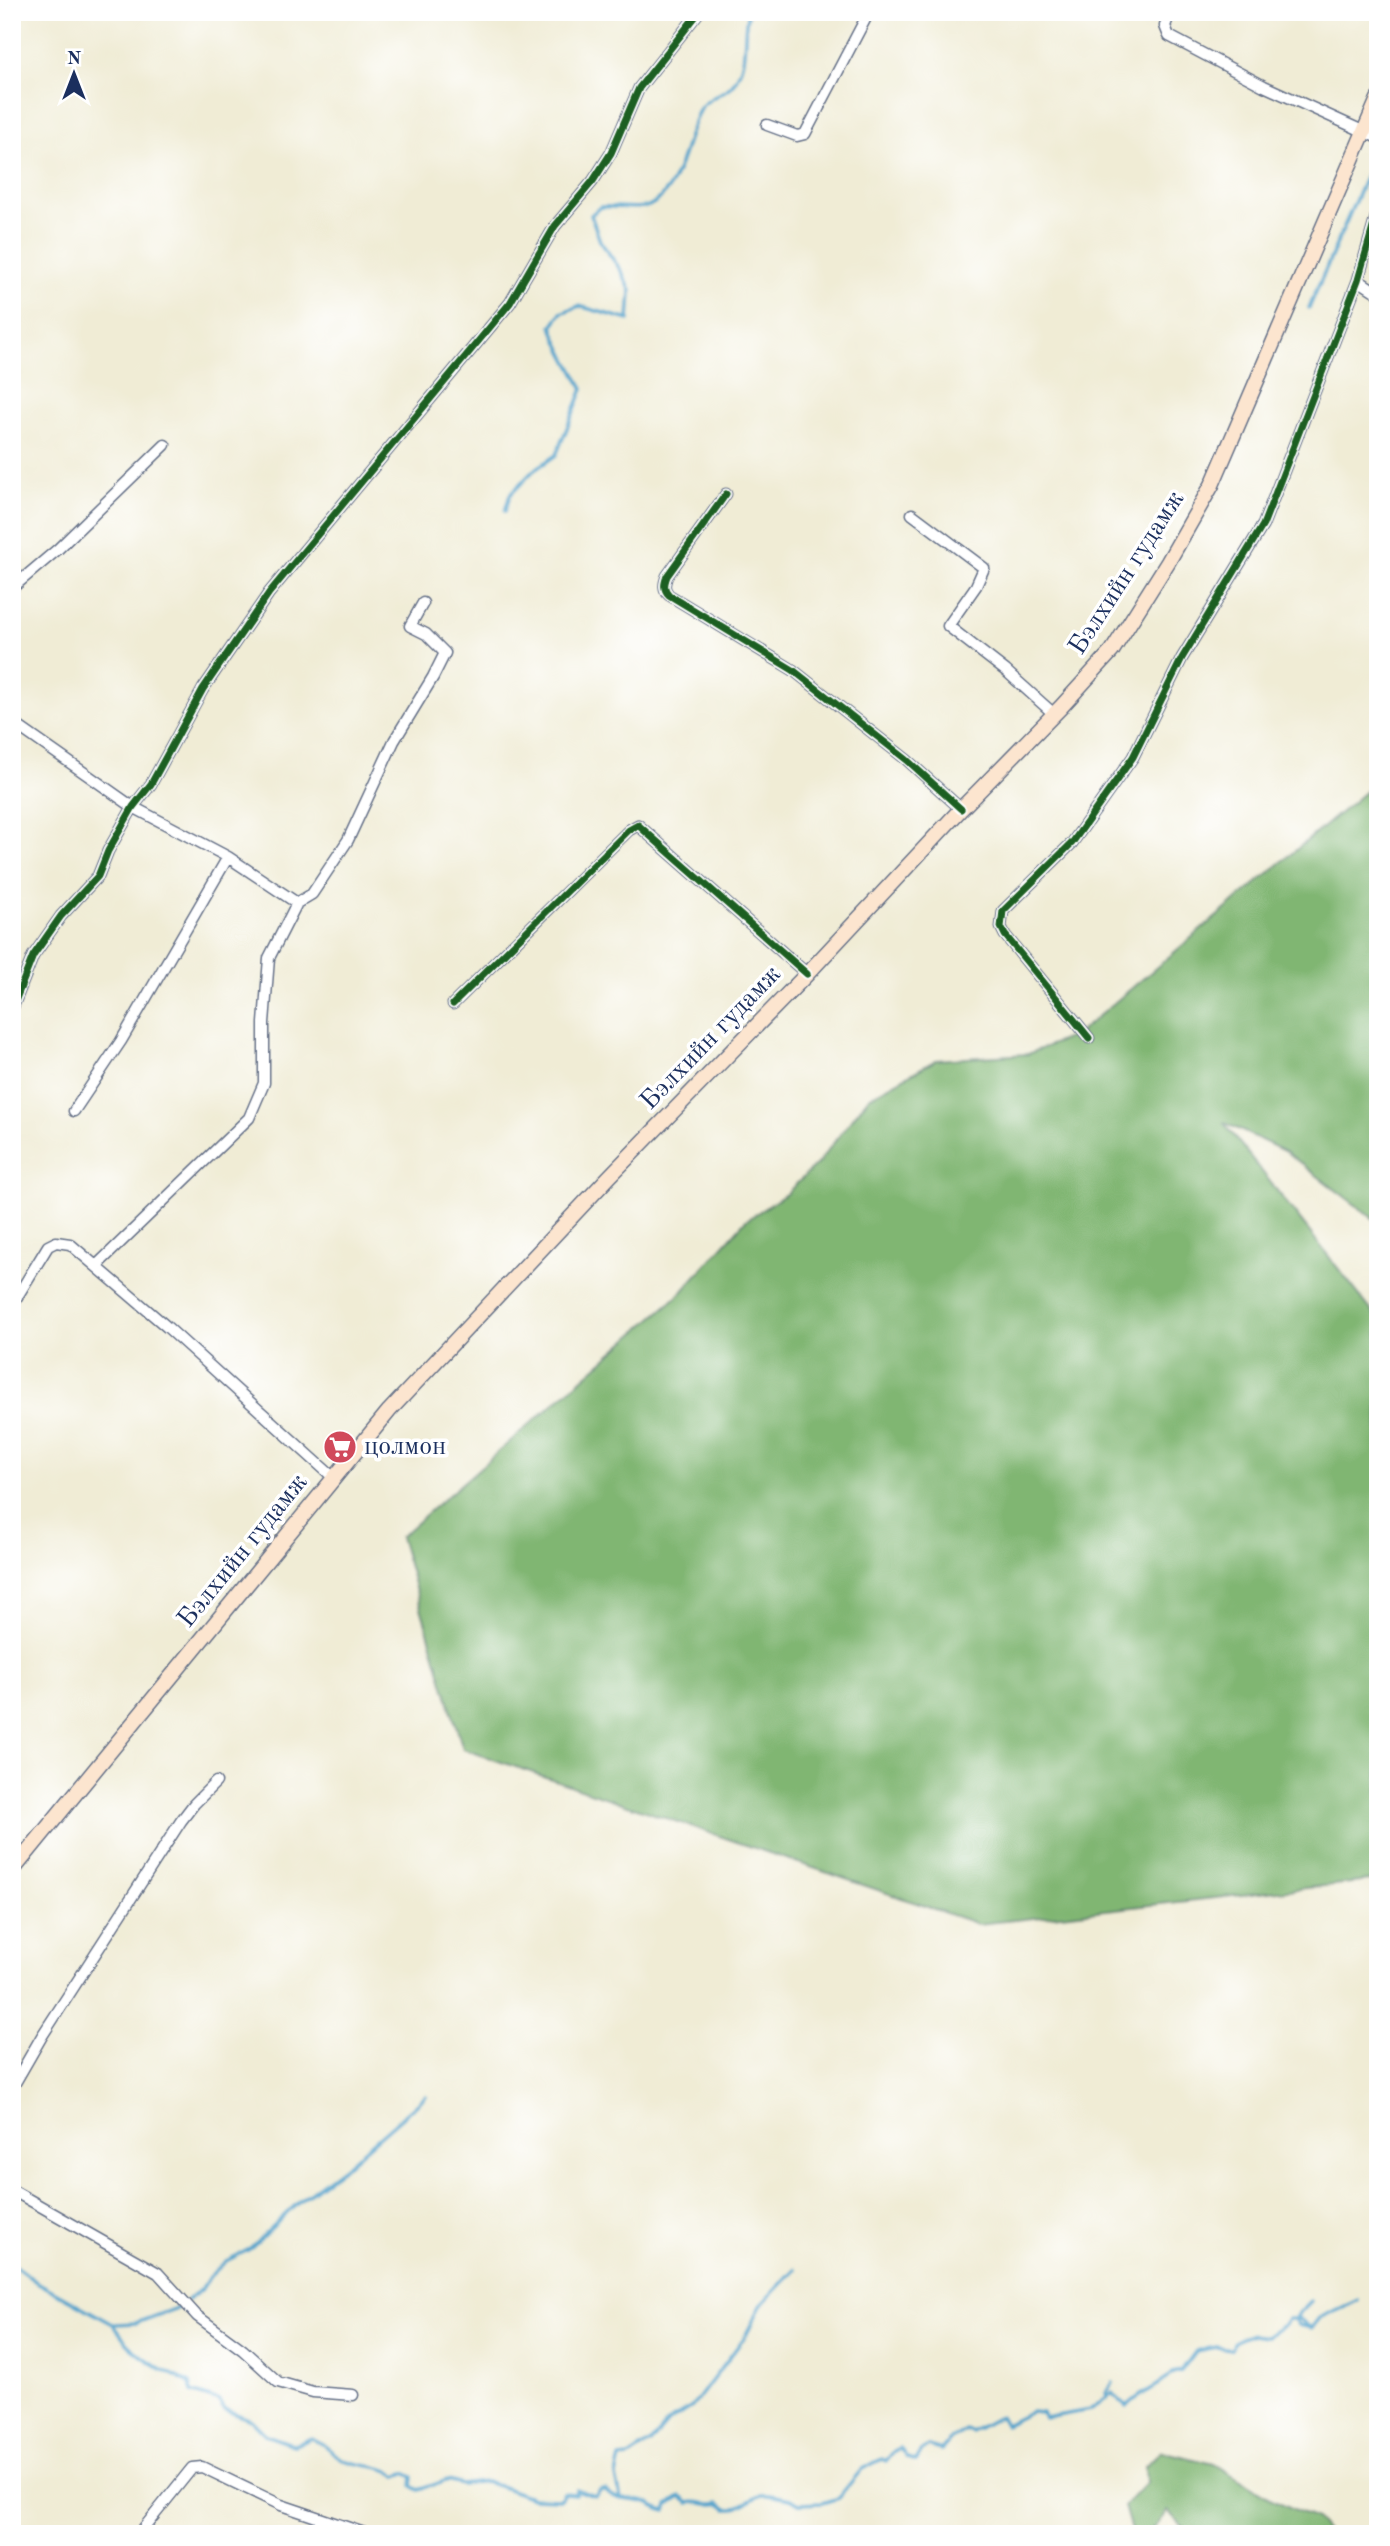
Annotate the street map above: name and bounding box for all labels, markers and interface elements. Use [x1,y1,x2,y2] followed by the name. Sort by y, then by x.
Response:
[38,38,108,108] north arrow
[67,50,82,69] text: N
[1065,486,1190,659] street label: Бэлхийн гудамж
[636,961,786,1115] street label: Бэлхийн гудамж
[321,1428,359,1466] supermarket icon: цолмон
[364,1434,446,1460] place label: цолмон
[173,1469,313,1633] street label: Бэлхийн гудамж

